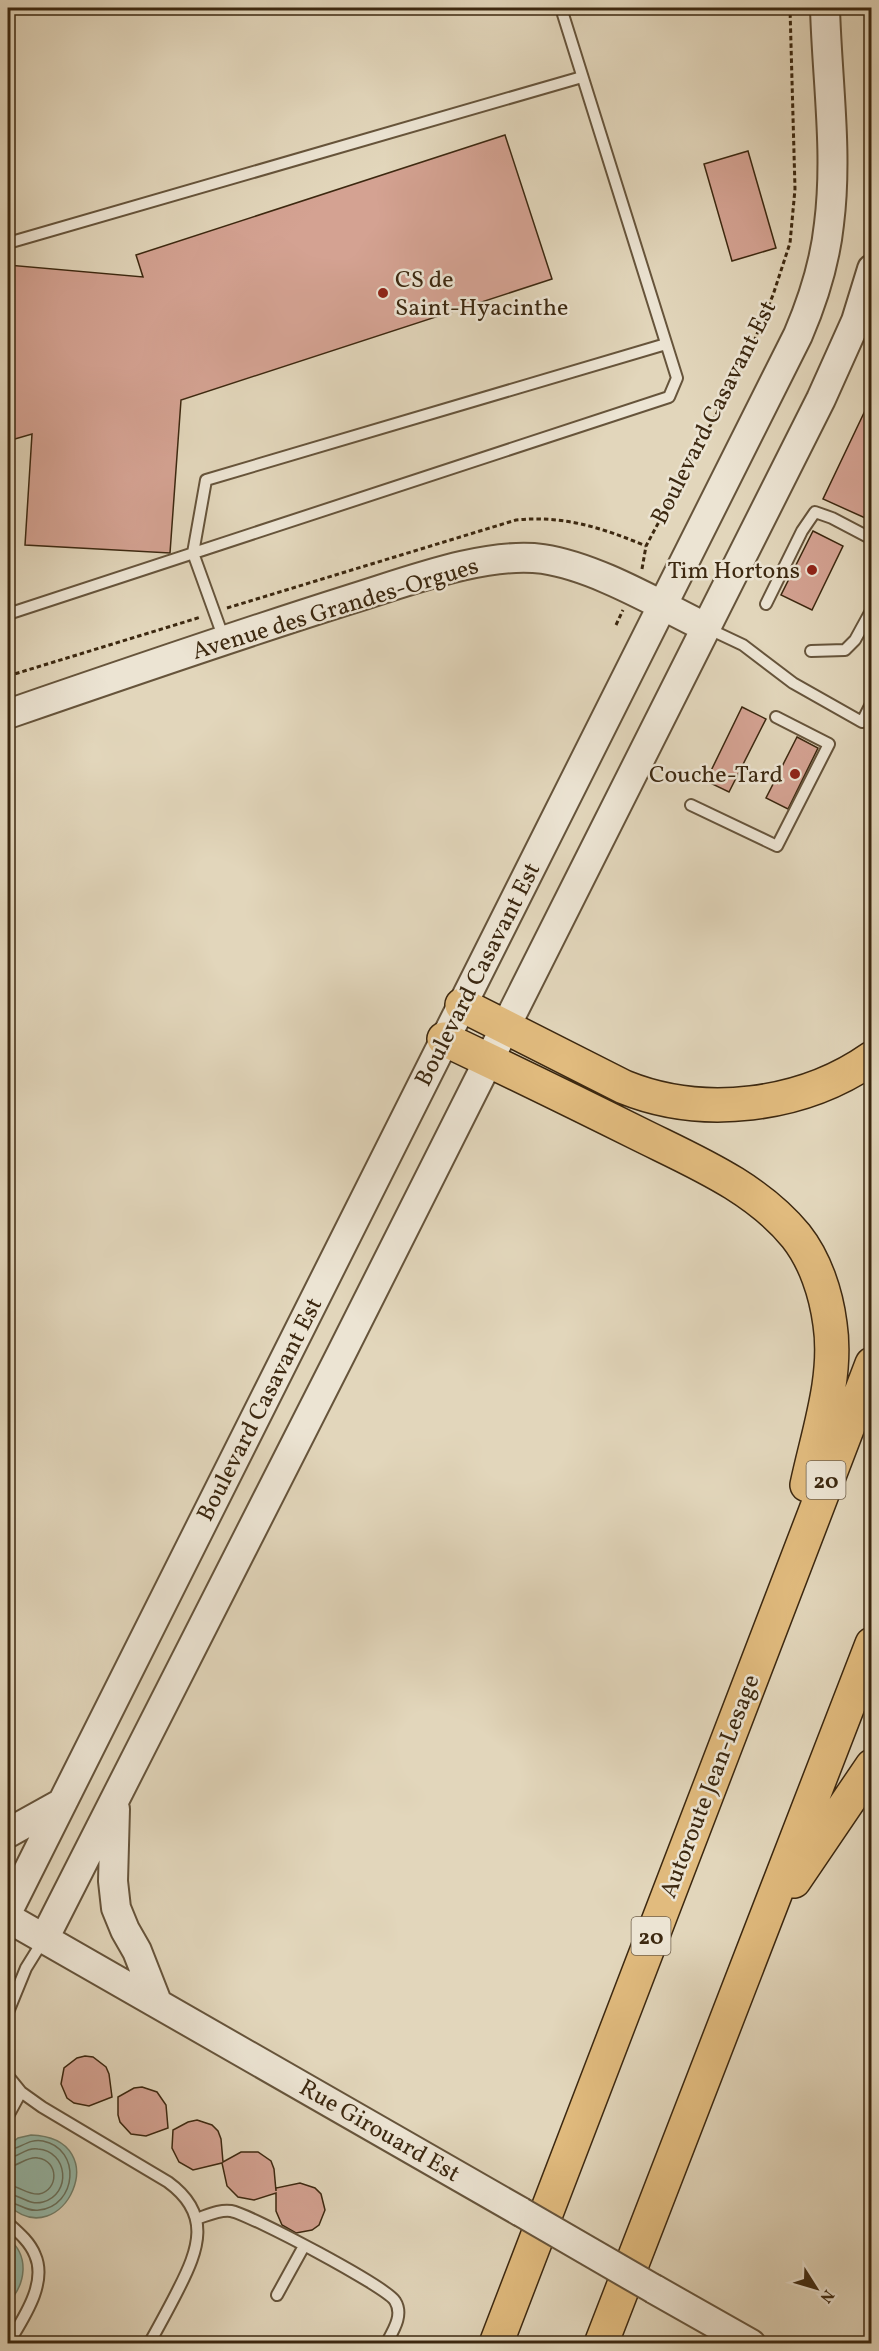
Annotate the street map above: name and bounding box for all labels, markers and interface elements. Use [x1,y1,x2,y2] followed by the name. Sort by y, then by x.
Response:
[395,264,568,326] place label: CS de Saint-Hyacinthe
[376,286,390,300] marker: CS de Saint-Hyacinthe
[644,295,786,531] street label: Boulevard Casavant Est
[188,550,483,670] street label: Avenue des Grandes-Orgues
[667,555,800,589] place label: Tim Hortons
[805,563,819,577] marker: Tim Hortons
[649,759,783,793] place label: Couche-Tard
[788,767,802,781] marker: Couche-Tard
[408,857,550,1093] street label: Boulevard Casavant Est
[190,1292,332,1528] street label: Boulevard Casavant Est
[806,1461,846,1499] road number: 20
[652,1670,769,1904] street label: Autoroute Jean-Lesage
[632,1917,670,1955] road number: 20
[292,2072,466,2192] street label: Rue Girouard Est
[786,2258,846,2318] north arrow
[814,2285,839,2307] text: N

